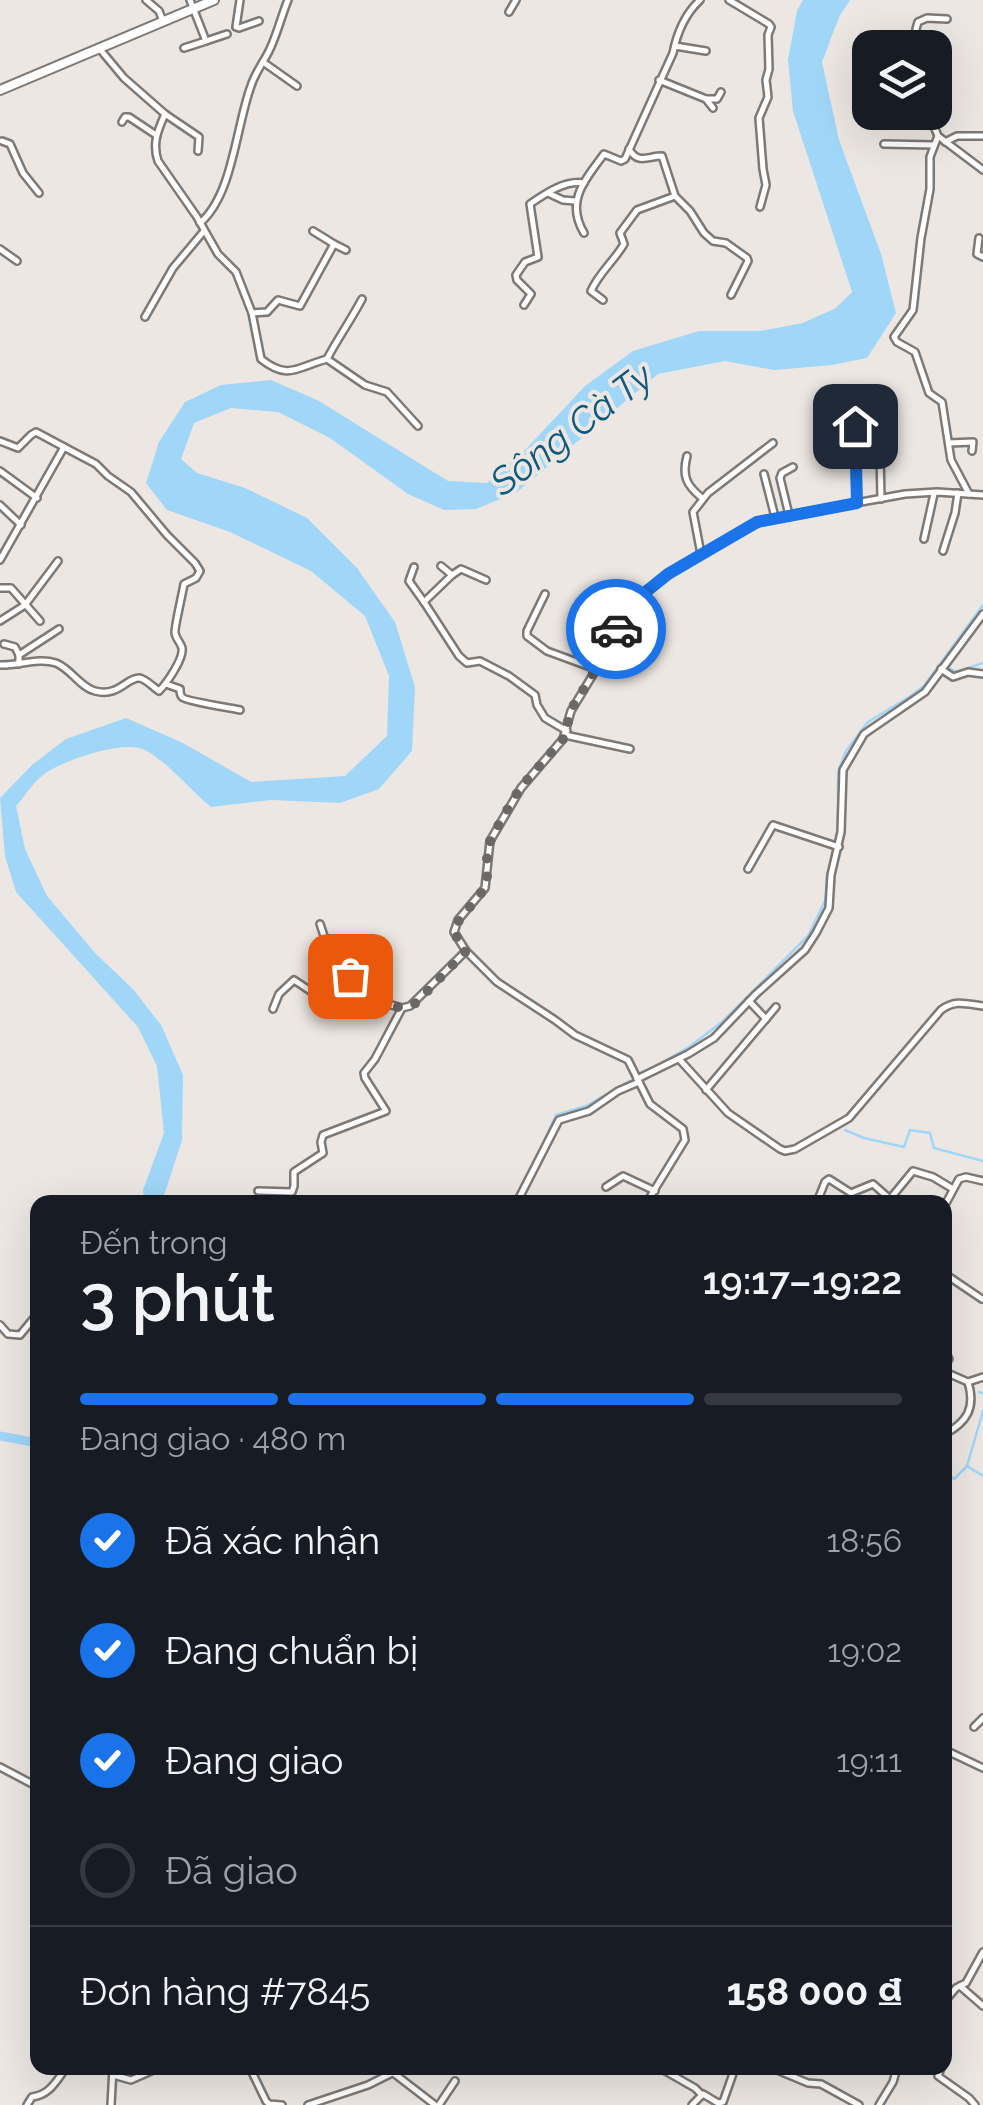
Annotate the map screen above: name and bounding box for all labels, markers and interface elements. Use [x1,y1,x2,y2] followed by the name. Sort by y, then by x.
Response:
[852,30,952,130] map controls
[852,30,952,130] button: layers
[480,353,662,505] water label: Sông Cà Ty
[813,384,898,469] pin
[828,399,883,454] icon: home
[566,579,666,679] courier
[589,602,644,657] icon: car
[308,934,393,1019] pin
[323,949,378,1004] icon: bag
[80,1224,228,1261] text: Đến trong
[702,1258,902,1303] text: 19:17–19:22
[80,1260,275,1336] text: 3 phút
[80,1420,346,1457] text: Đang giao · 480 m
[80,1513,135,1568] icon: check
[165,1518,380,1563] text: Đã xác nhận
[827,1522,902,1559] text: 18:56
[80,1623,135,1678] icon: check
[165,1628,418,1673] text: Đang chuẩn bị
[827,1632,902,1669] text: 19:02
[80,1733,135,1788] icon: check
[165,1738,343,1783] text: Đang giao
[836,1742,902,1779] text: 19:11
[165,1848,298,1893] text: Đã giao
[80,1969,370,2014] text: Đơn hàng #7845
[726,1969,902,2014] text: 158 000 ₫

